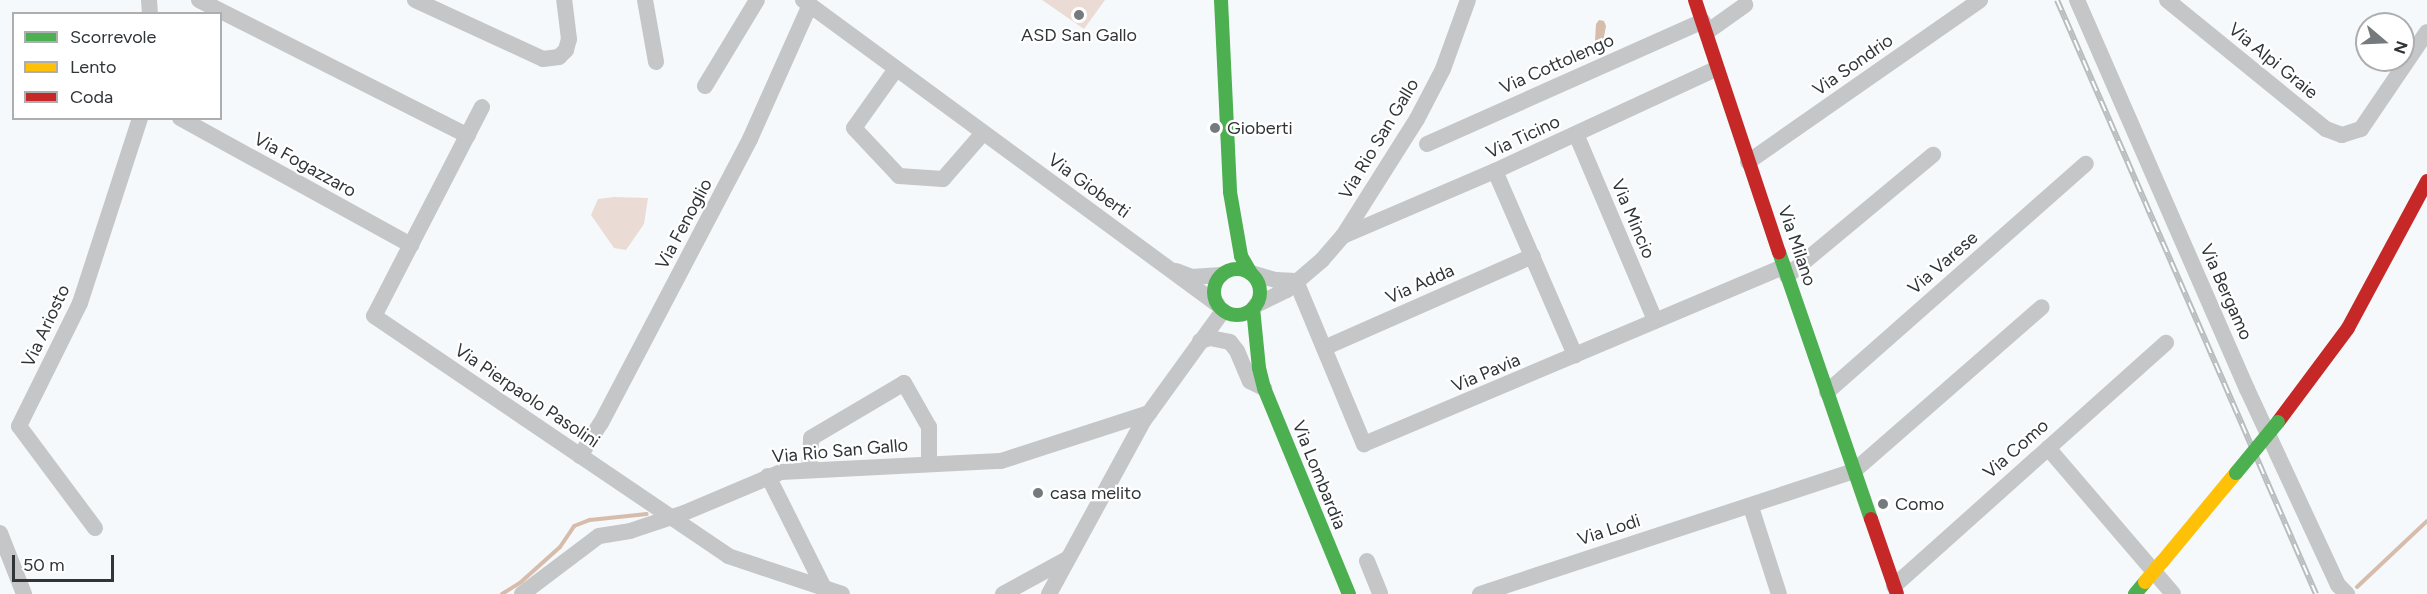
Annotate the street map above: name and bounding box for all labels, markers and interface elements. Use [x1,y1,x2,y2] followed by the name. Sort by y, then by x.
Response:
[1072,8,1086,22] marker: ASD San Gallo
[12,12,222,120] legend
[2355,12,2415,72] north arrow
[2224,18,2322,104] street label: Via Alpi Graie
[1021,24,1137,46] place label: ASD San Gallo
[70,26,156,48] text: Scorrevole
[1497,29,1617,99] street label: Via Cottolengo
[1809,29,1897,101] street label: Via Sondrio
[2390,38,2412,56] text: N
[70,56,116,78] text: Lento
[1335,75,1423,203] street label: Via Rio San Gallo
[70,86,113,108] text: Coda
[1483,111,1563,163] street label: Via Ticino
[1227,117,1293,139] place label: Gioberti
[1208,121,1222,135] marker: Gioberti
[250,128,360,202] street label: Via Fogazzaro
[1044,149,1134,223] street label: Via Gioberti
[651,175,717,273] street label: Via Fenoglio
[1607,176,1659,262] street label: Via Mincio
[1773,203,1821,289] street label: Via Milano
[1904,227,1982,299] street label: Via Varese
[2195,241,2257,343] street label: Via Bergamo
[1382,259,1458,309] street label: Via Adda
[17,281,75,371] street label: Via Ariosto
[450,339,604,453] street label: Via Pierpaolo Pasolini
[1449,349,1523,397] street label: Via Pavia
[1979,415,2053,483] street label: Via Como
[1287,418,1351,532] street label: Via Lombardia
[771,434,909,468] street label: Via Rio San Gallo
[1050,482,1141,504] place label: casa melito
[1031,486,1045,500] marker: casa melito
[1895,493,1944,515] place label: Como
[1876,497,1890,511] marker: Como
[1575,510,1643,550] street label: Via Lodi
[15,543,117,581] scale bar
[23,554,65,576] text: 50 m

